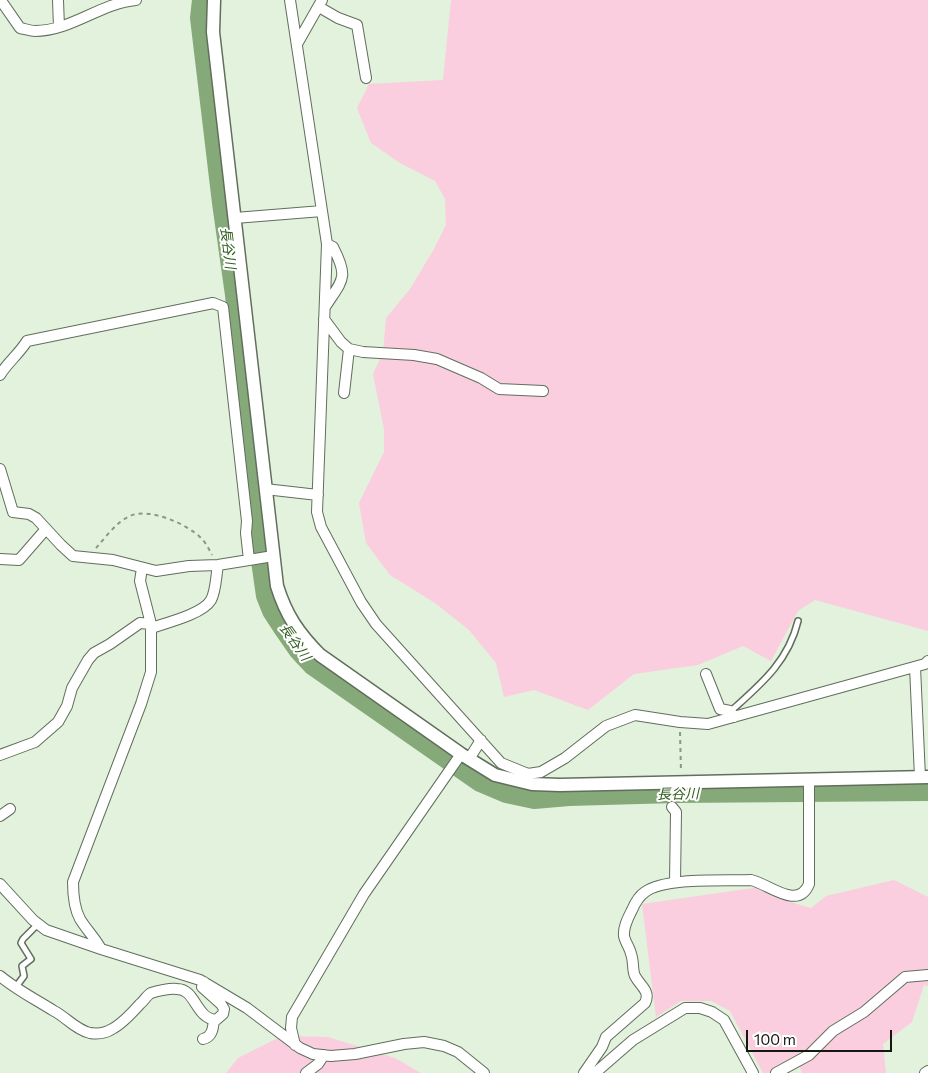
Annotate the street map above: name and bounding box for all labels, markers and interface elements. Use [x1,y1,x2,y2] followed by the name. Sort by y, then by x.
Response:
[217,226,239,270] water label: 長谷川
[276,620,314,664] water label: 長谷川
[657,785,699,803] water label: 長谷川
[748,1020,894,1052] scale bar
[754,1030,796,1048] text: 100 m

